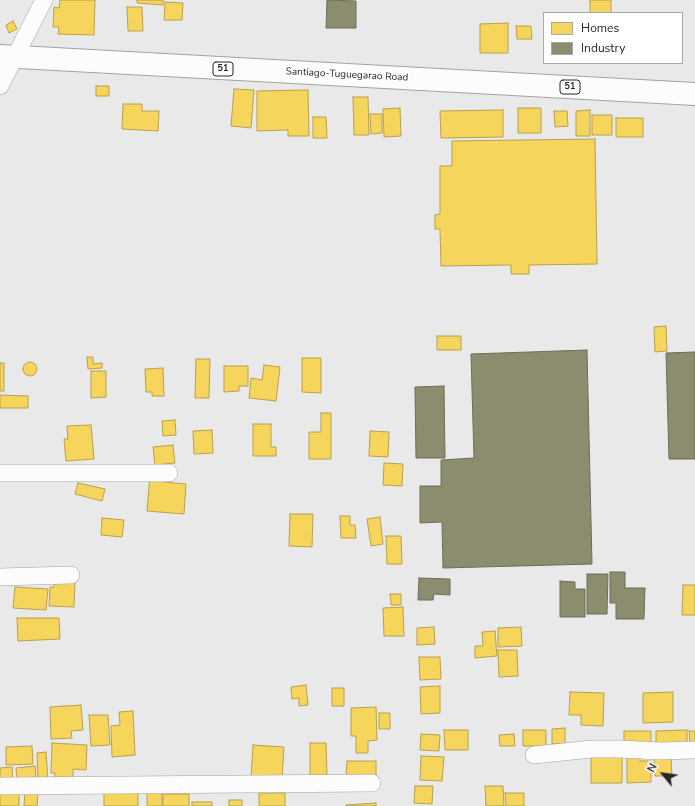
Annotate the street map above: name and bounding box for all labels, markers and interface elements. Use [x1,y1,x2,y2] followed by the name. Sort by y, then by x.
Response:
[543,12,683,64] legend
[581,20,619,36] text: Homes
[581,40,625,56] text: Industry
[213,62,233,76] road number: 51
[285,66,409,84] street label: Santiago-Tuguegarao Road
[560,80,580,94] road number: 51
[643,754,683,794] north arrow
[644,761,661,775] text: N

